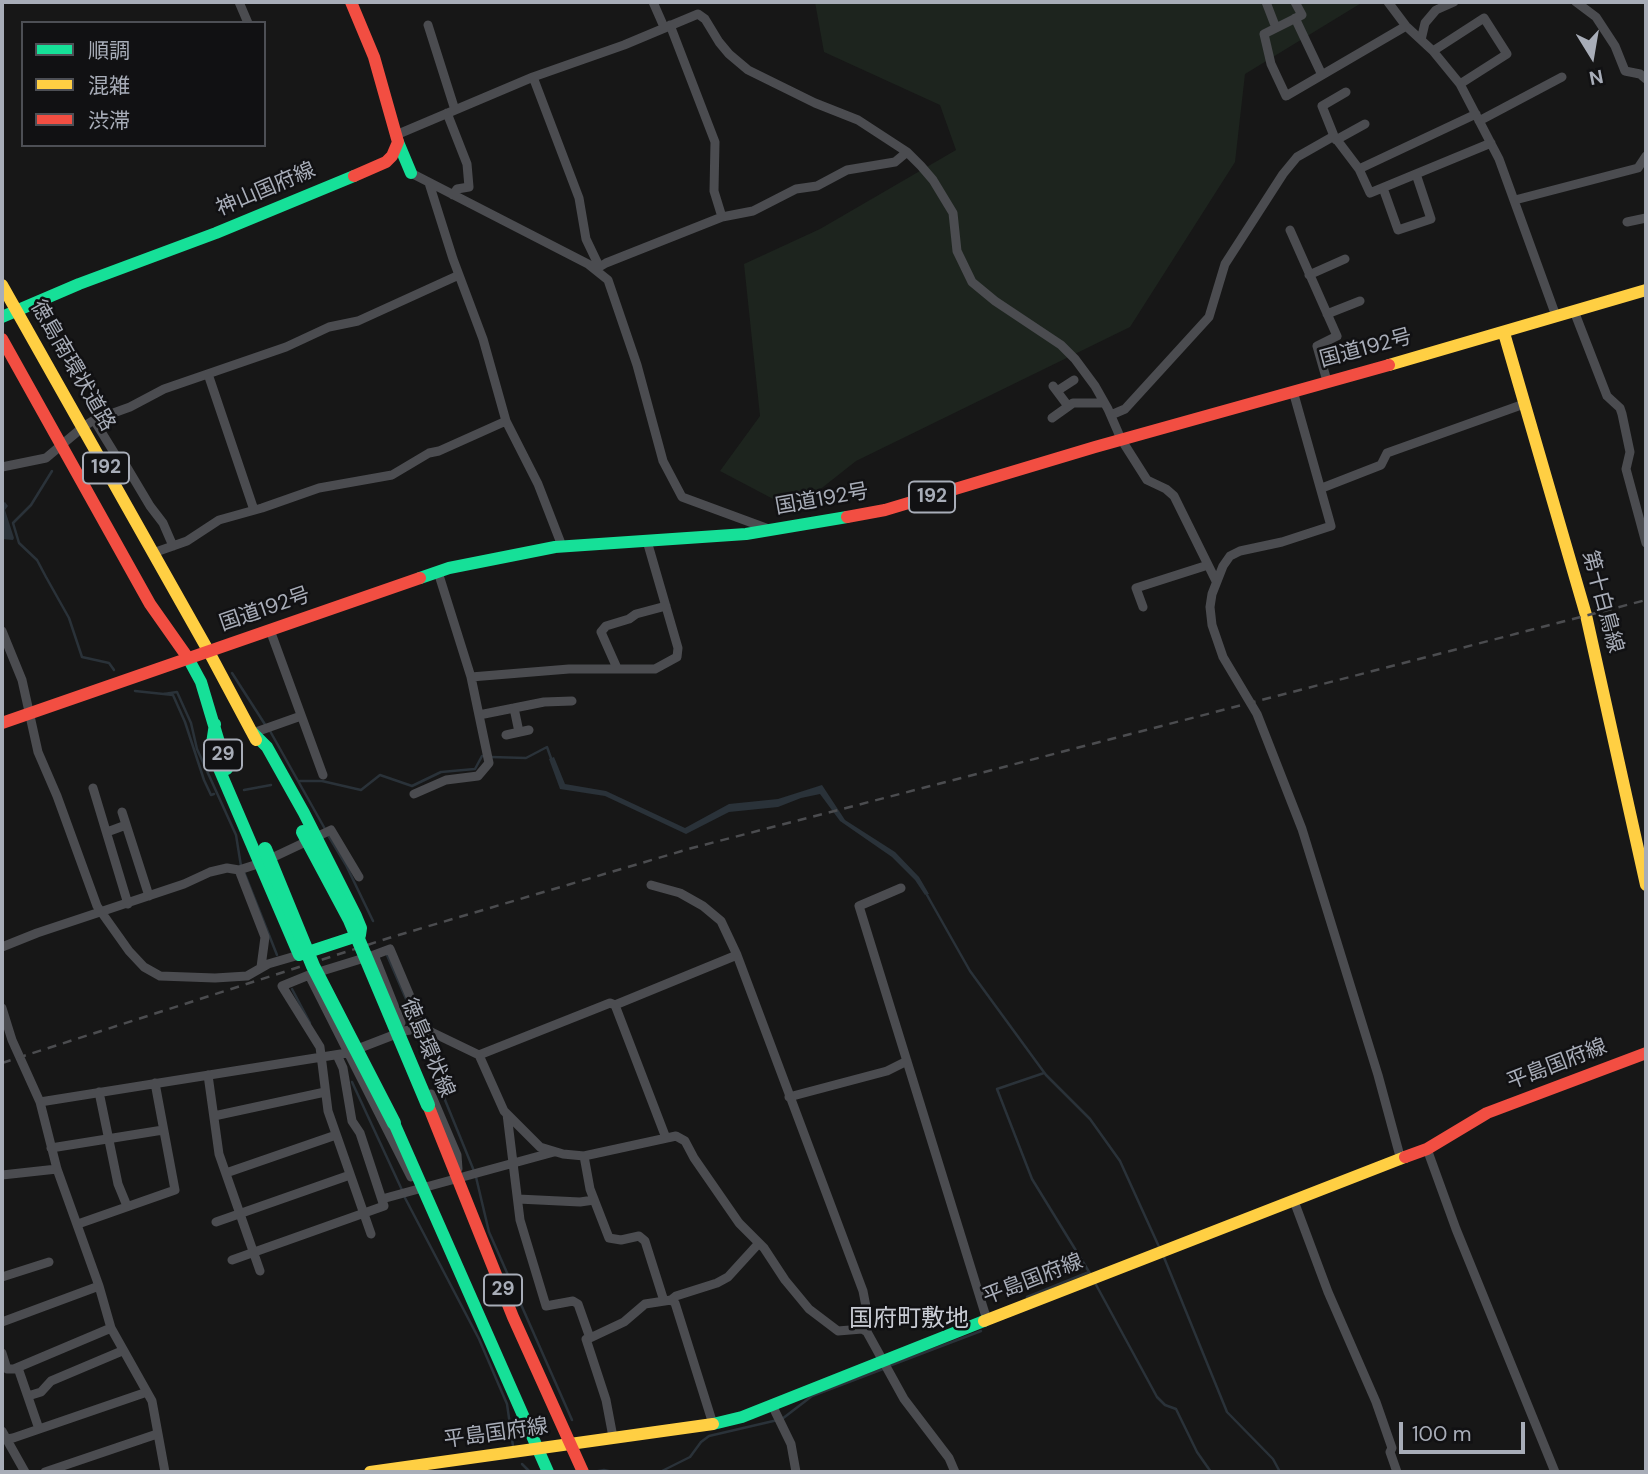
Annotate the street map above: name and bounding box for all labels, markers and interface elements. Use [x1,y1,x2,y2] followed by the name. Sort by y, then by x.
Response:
[21,21,266,147] legend
[1557,21,1627,91] north arrow
[88,37,130,65] text: 順調
[1587,64,1605,91] text: N
[88,72,130,100] text: 混雑
[88,107,130,135] text: 渋滞
[213,158,319,222] street label: 神山国府線
[24,296,120,436] street label: 徳島南環状道路
[1317,325,1415,373] street label: 国道192号
[83,453,129,484] road number: 192
[773,479,871,521] street label: 国道192号
[909,482,955,512] road number: 192
[1576,548,1628,656] street label: 第十白鳥線
[216,583,314,637] street label: 国道192号
[204,740,242,770] road number: 29
[395,995,459,1101] street label: 徳島環状線
[1503,1034,1611,1096] street label: 平島国府線
[979,1249,1087,1311] street label: 平島国府線
[484,1274,522,1306] road number: 29
[849,1306,969,1334] district label: 国府町敷地
[1403,1408,1529,1452] scale bar
[442,1414,550,1454] street label: 平島国府線
[1412,1420,1472,1448] text: 100 m

